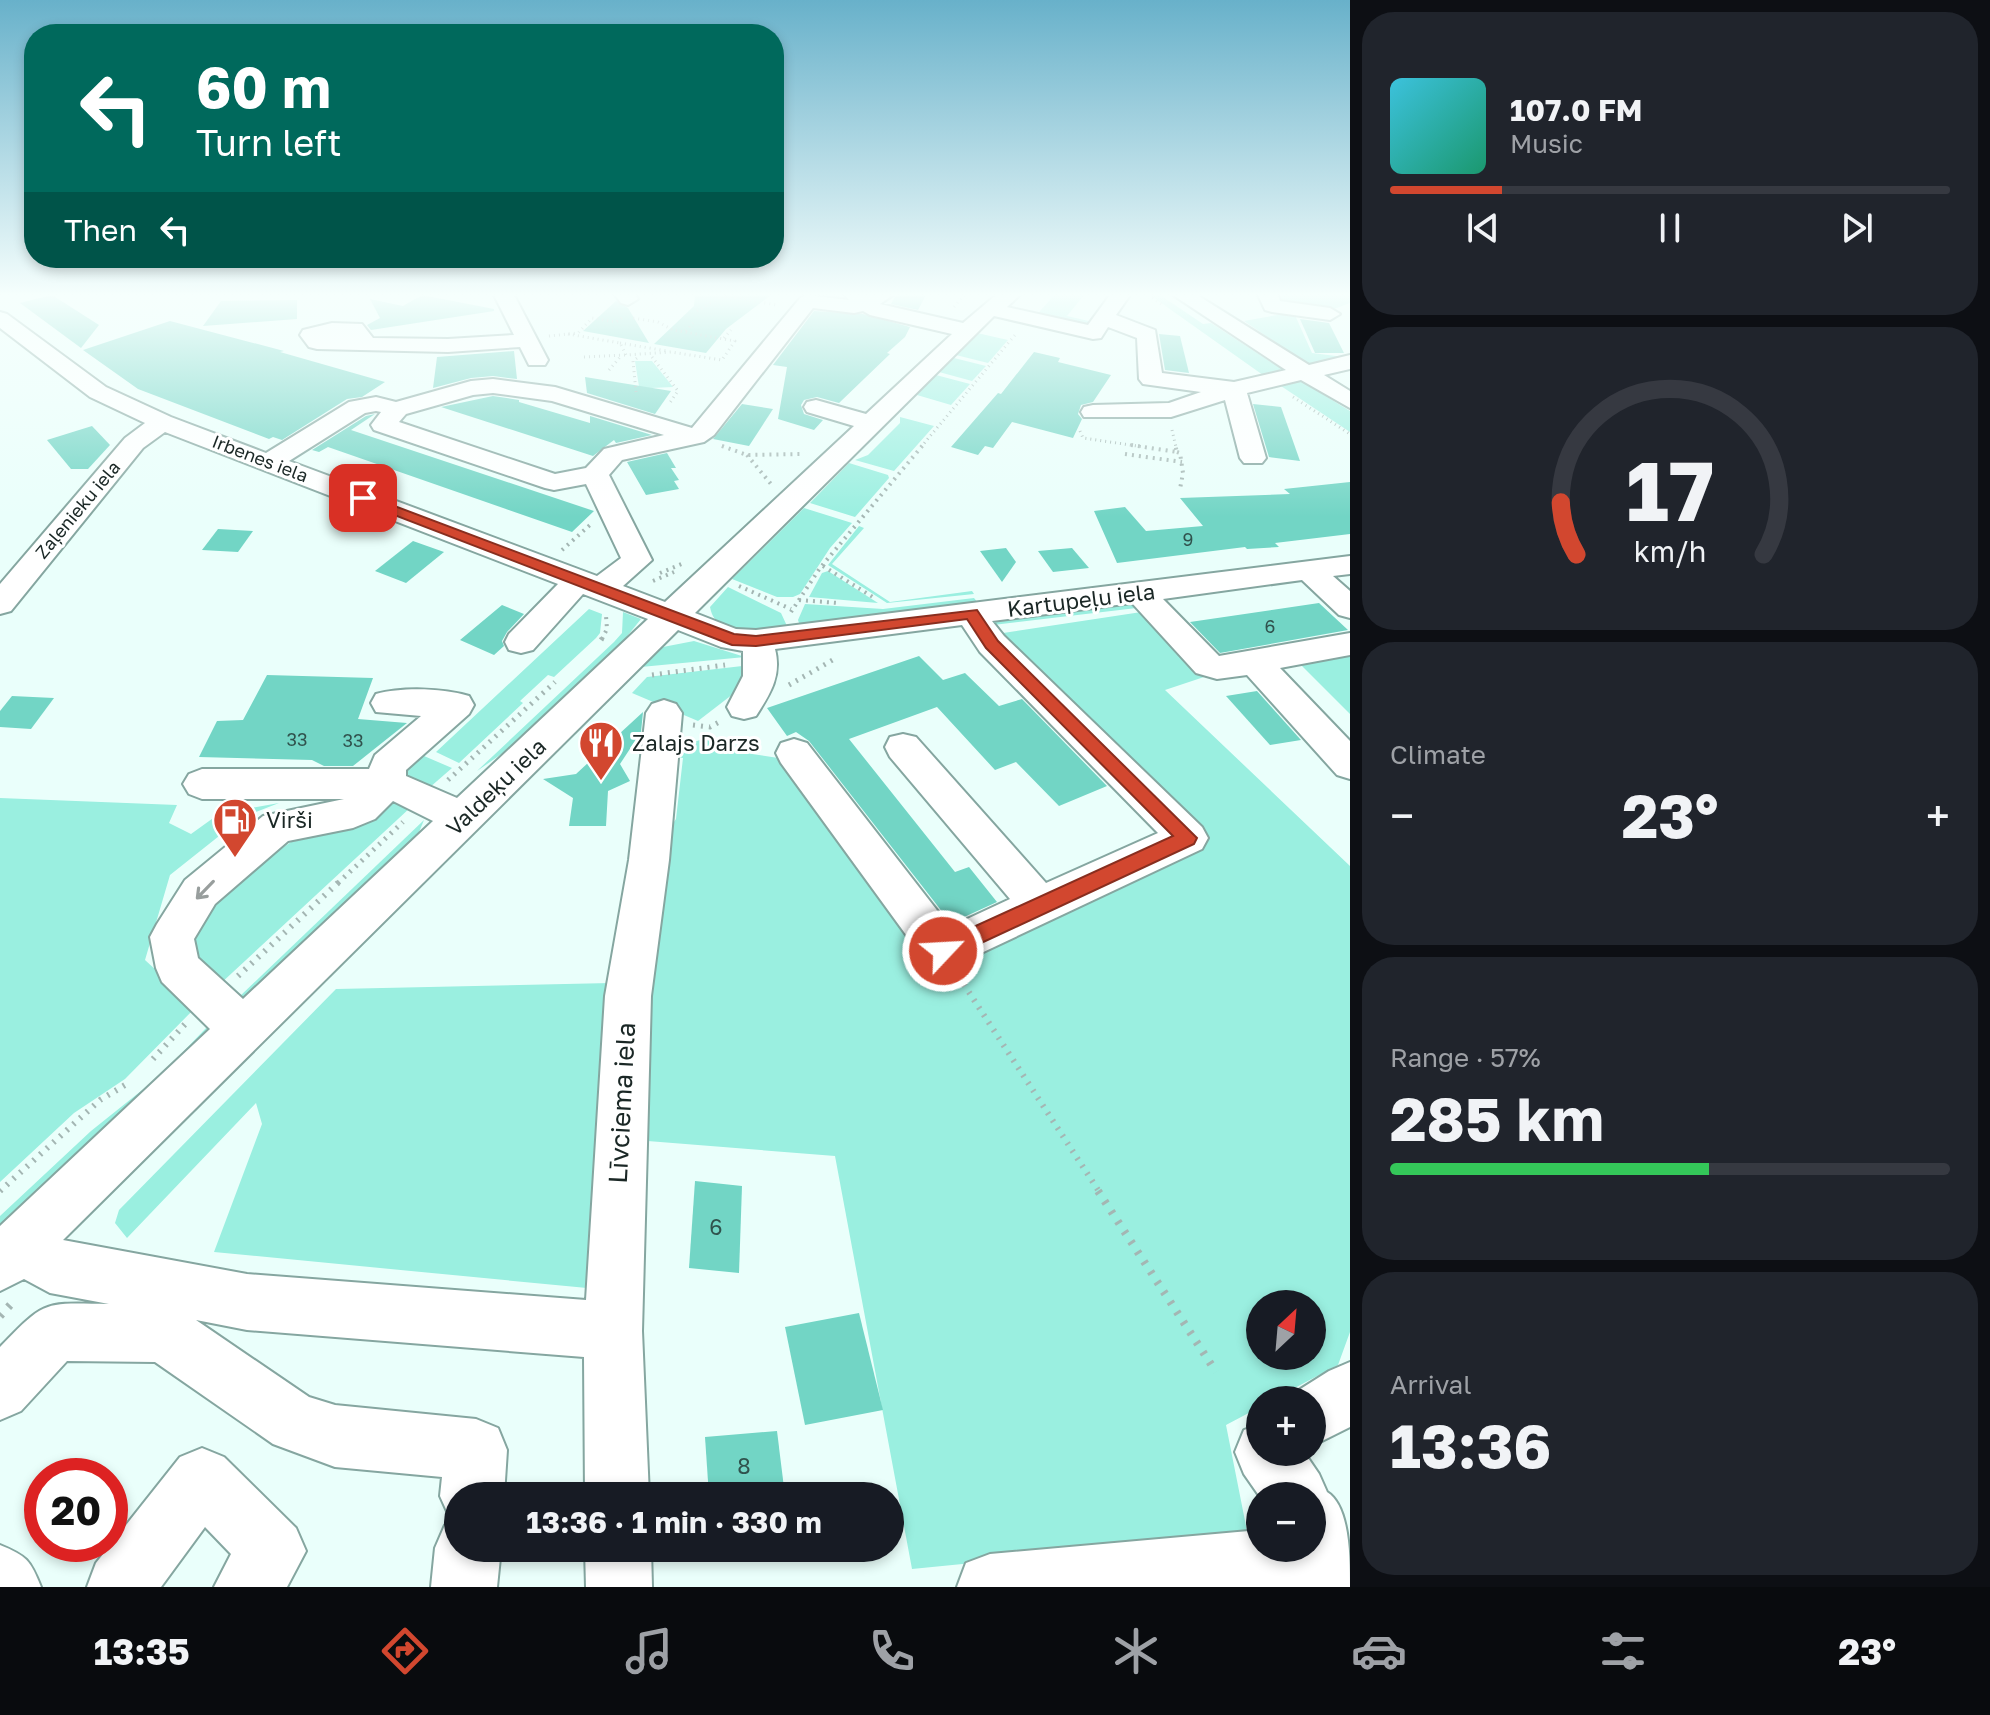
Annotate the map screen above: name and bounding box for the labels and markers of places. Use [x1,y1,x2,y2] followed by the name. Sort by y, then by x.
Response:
[329,464,397,532] pin
[577,719,625,782] restaurant icon: Zalajs Darzs
[632,729,760,756] place label: Zalajs Darzs
[211,796,259,859] fuel station icon: Virši
[266,806,313,833] place label: Virši

